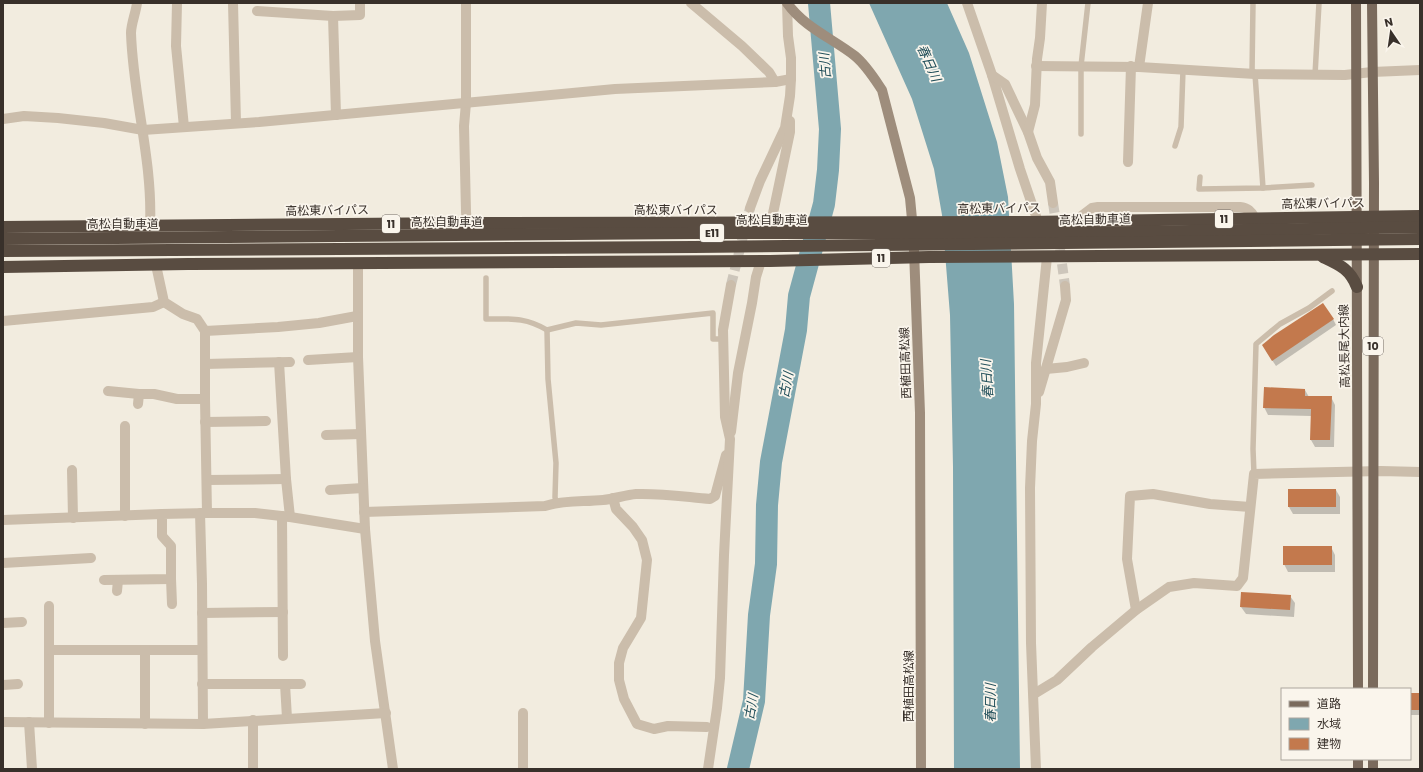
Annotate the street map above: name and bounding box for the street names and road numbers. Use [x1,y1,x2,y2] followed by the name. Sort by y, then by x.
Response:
[1281,194,1365,212] street label: 高松東バイパス
[957,199,1041,217] street label: 高松東バイパス
[285,201,369,219] street label: 高松東バイパス
[634,201,718,218] street label: 高松東バイパス
[1059,210,1131,228] street label: 高松自動車道
[1215,210,1233,228] road number: 11
[736,211,808,228] street label: 高松自動車道
[411,213,483,230] street label: 高松自動車道
[87,215,159,232] street label: 高松自動車道
[382,215,400,233] road number: 11
[700,224,724,242] road number: E11
[872,249,890,267] road number: 11
[1335,304,1353,388] street label: 高松長尾大内線
[895,327,915,399] street label: 西植田高松線
[1363,337,1383,355] road number: 10
[900,650,917,722] street label: 西植田高松線

